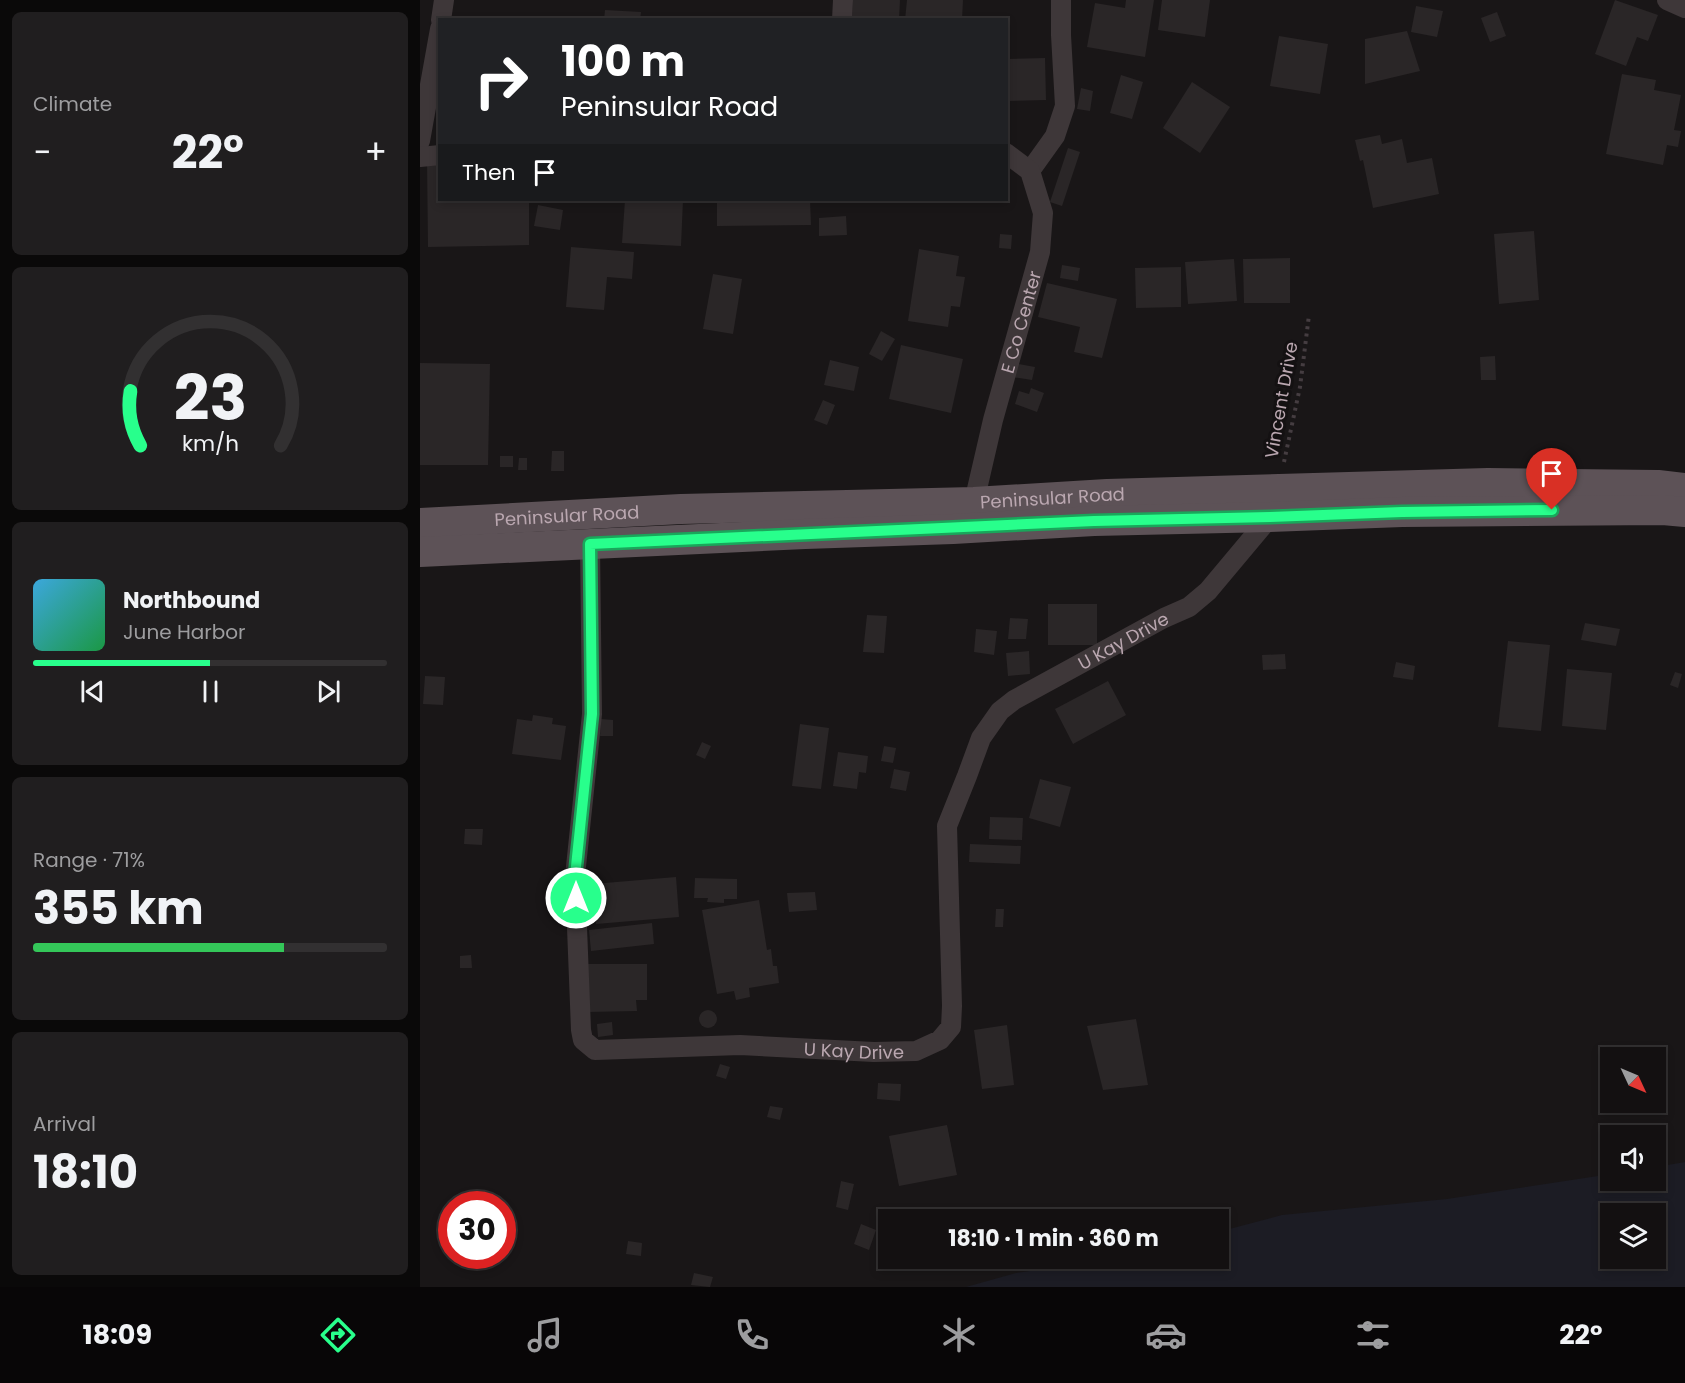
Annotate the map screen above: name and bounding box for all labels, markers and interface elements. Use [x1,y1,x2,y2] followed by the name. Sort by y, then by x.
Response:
[561,32,685,91] text: 100 m
[462,42,540,120] icon: right
[561,88,778,125] text: Peninsular Road
[33,90,112,118] text: Climate
[172,121,244,184] text: 22°
[33,129,51,176] text: −
[364,129,387,176] text: +
[528,156,561,189] icon: arrive
[462,157,516,188] text: Then
[994,268,1047,376] street label: E Co Center
[1258,340,1304,460] street label: Vincent Drive
[173,354,247,442] text: 23
[181,428,239,459] text: km/h
[1526,448,1577,510] pin
[1535,457,1568,490] icon: arrive
[979,481,1125,514] street label: Peninsular Road
[494,499,640,531] street label: Peninsular Road
[123,585,260,616] text: Northbound
[1073,605,1173,675] street label: U Kay Drive
[123,618,246,646] text: June Harbor
[76,675,109,708] icon: previous
[194,675,227,708] icon: pause
[312,675,345,708] icon: next
[33,846,145,874] text: Range · 71%
[544,866,608,930] position arrow
[33,877,204,940] text: 355 km
[803,1036,904,1065] street label: U Kay Drive
[1600,1047,1666,1113] north arrow
[1600,1047,1666,1269] map controls
[33,1110,96,1138] text: Arrival
[1600,1125,1666,1191] button: sound
[33,1141,138,1204] text: 18:10
[438,1191,516,1269] speed limit sign: 30
[1600,1203,1666,1269] button: layers
[948,1223,1159,1254] text: 18:10 · 1 min · 360 m
[317,1314,359,1356] icon: directions
[524,1314,566,1356] icon: music
[731,1314,773,1356] icon: phone
[938,1314,980,1356] icon: climate
[1145,1314,1187,1356] icon: car
[1352,1314,1394,1356] icon: filters
[83,1316,152,1353] text: 18:09
[1559,1316,1602,1353] text: 22°

